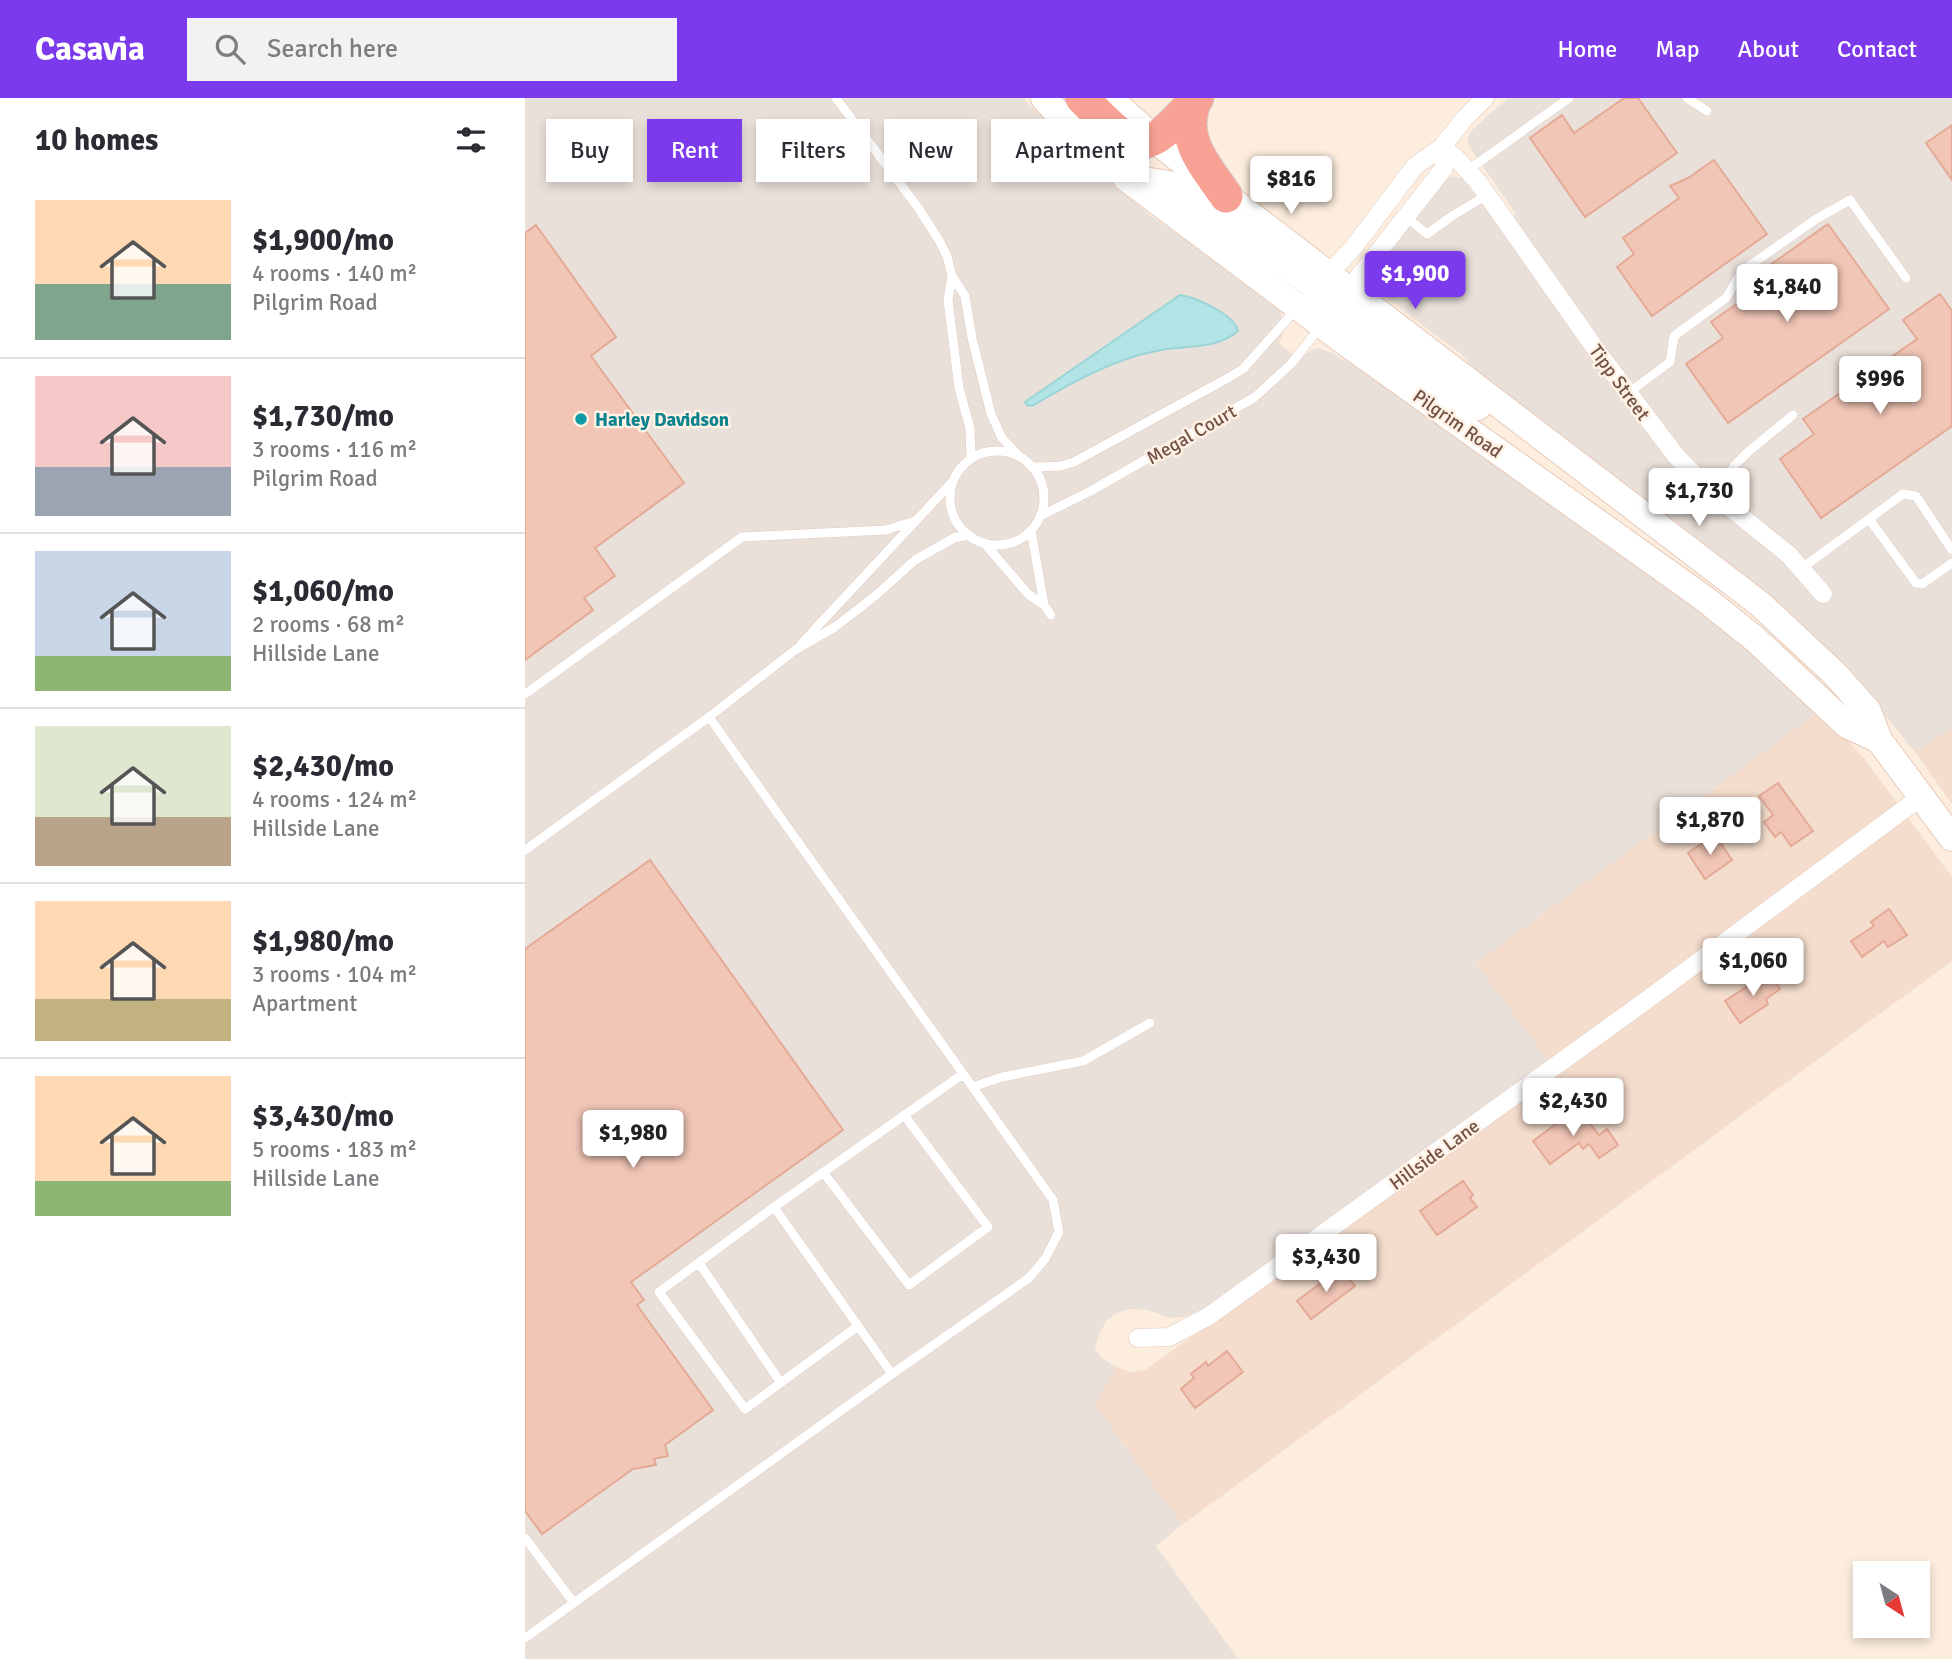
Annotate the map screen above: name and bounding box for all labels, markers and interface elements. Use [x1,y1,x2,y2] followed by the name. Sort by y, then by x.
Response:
[187,18,677,81] search box
[35,29,145,70] text: Casavia
[211,30,249,68] icon: search
[267,33,398,65] text: Search here
[1557,34,1617,64] text: Home
[1655,34,1700,64] text: Map
[1738,34,1799,64] text: About
[1837,34,1917,64] text: Contact
[546,119,633,182] chip: Buy
[647,119,742,182] chip: Rent
[756,119,870,182] chip: Filters
[884,119,977,182] chip: New
[991,119,1149,182] chip: Apartment
[452,121,490,159] icon: filters
[35,122,158,159] text: 10 homes
[1250,156,1332,216] pin: $816
[1266,164,1316,193] text: $816
[252,222,394,259] text: $1,900/mo
[91,228,175,312] icon: home
[1358,252,1472,311] pin: $1,900
[252,259,417,288] text: 4 rooms · 140 m²
[1381,259,1449,288] text: $1,900
[1730,264,1844,324] pin: $1,840
[1753,272,1821,301] text: $1,840
[252,288,378,317] text: Pilgrim Road
[1584,340,1655,426] street label: Tipp Street
[1839,356,1921,416] pin: $996
[1855,364,1905,393] text: $996
[1408,384,1507,463] street label: Pilgrim Road
[252,398,394,435] text: $1,730/mo
[1142,399,1241,470] street label: Megal Court
[91,404,175,488] icon: home
[595,408,729,432] place label: Harley Davidson
[573,411,589,427] marker: Harley Davidson
[252,435,417,464] text: 3 rooms · 116 m²
[252,464,378,493] text: Pilgrim Road
[1642,468,1756,528] pin: $1,730
[1665,476,1733,505] text: $1,730
[252,573,394,610] text: $1,060/mo
[91,579,175,663] icon: home
[252,610,405,639] text: 2 rooms · 68 m²
[252,639,380,668] text: Hillside Lane
[252,748,394,785] text: $2,430/mo
[91,754,175,838] icon: home
[252,785,417,814] text: 4 rooms · 124 m²
[1653,798,1767,857] pin: $1,870
[1676,805,1744,834] text: $1,870
[252,814,380,843] text: Hillside Lane
[252,923,394,960] text: $1,980/mo
[91,929,175,1013] icon: home
[1696,939,1810,998] pin: $1,060
[1719,946,1787,975] text: $1,060
[252,960,417,989] text: 3 rooms · 104 m²
[252,989,357,1018] text: Apartment
[1516,1079,1630,1138] pin: $2,430
[1539,1086,1607,1115] text: $2,430
[252,1098,394,1135] text: $3,430/mo
[91,1104,175,1188] icon: home
[576,1110,690,1170] pin: $1,980
[1385,1114,1484,1195] street label: Hillside Lane
[599,1118,667,1147] text: $1,980
[252,1135,417,1164] text: 5 rooms · 183 m²
[252,1164,380,1193] text: Hillside Lane
[1269,1234,1383,1294] pin: $3,430
[1292,1242,1360,1271] text: $3,430
[1853,1561,1930,1638] north arrow
[1853,1561,1930,1638] map controls

